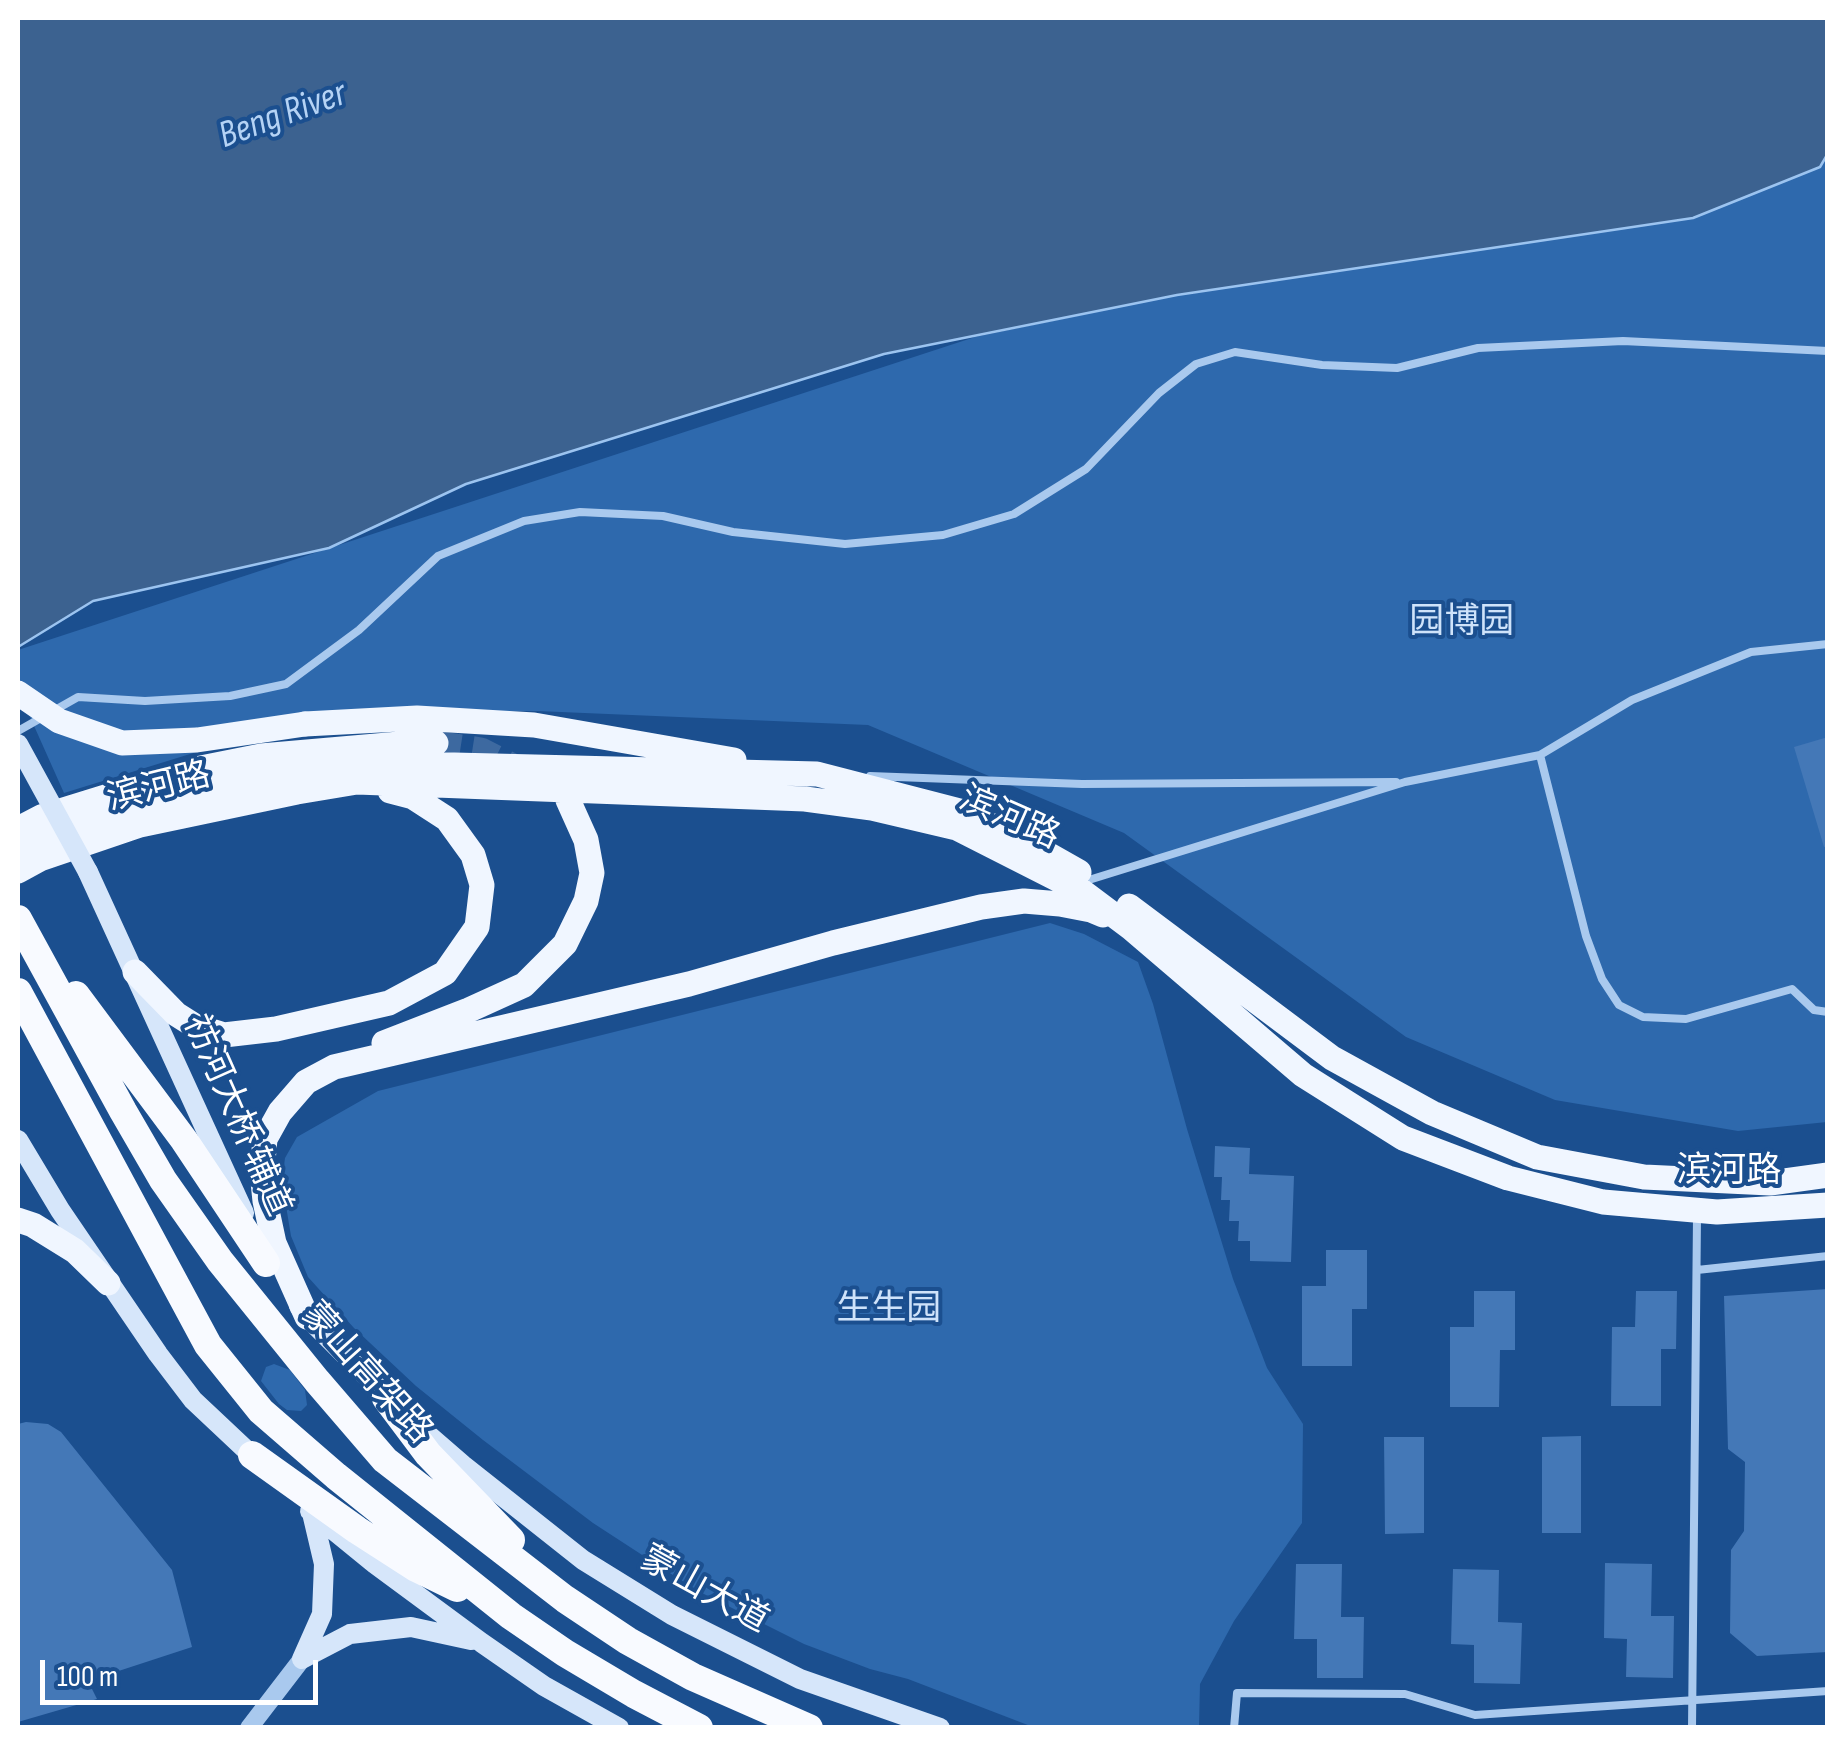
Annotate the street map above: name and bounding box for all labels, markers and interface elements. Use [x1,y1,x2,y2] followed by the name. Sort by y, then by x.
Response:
[213,72,353,160] water label: Beng River
[1410,602,1514,644] park label: 园博园
[103,755,215,821] street label: 滨河路
[952,778,1066,860] street label: 滨河路
[173,1009,299,1223] street label: 祊河大桥 辅道
[1677,1151,1781,1193] street label: 滨河路
[837,1289,941,1331] park label: 生生园
[292,1295,440,1453] street label: 蒙山高架路
[633,1539,775,1643] street label: 蒙山大道
[45,1640,322,1702] scale bar
[57,1659,118,1695] text: 100 m

